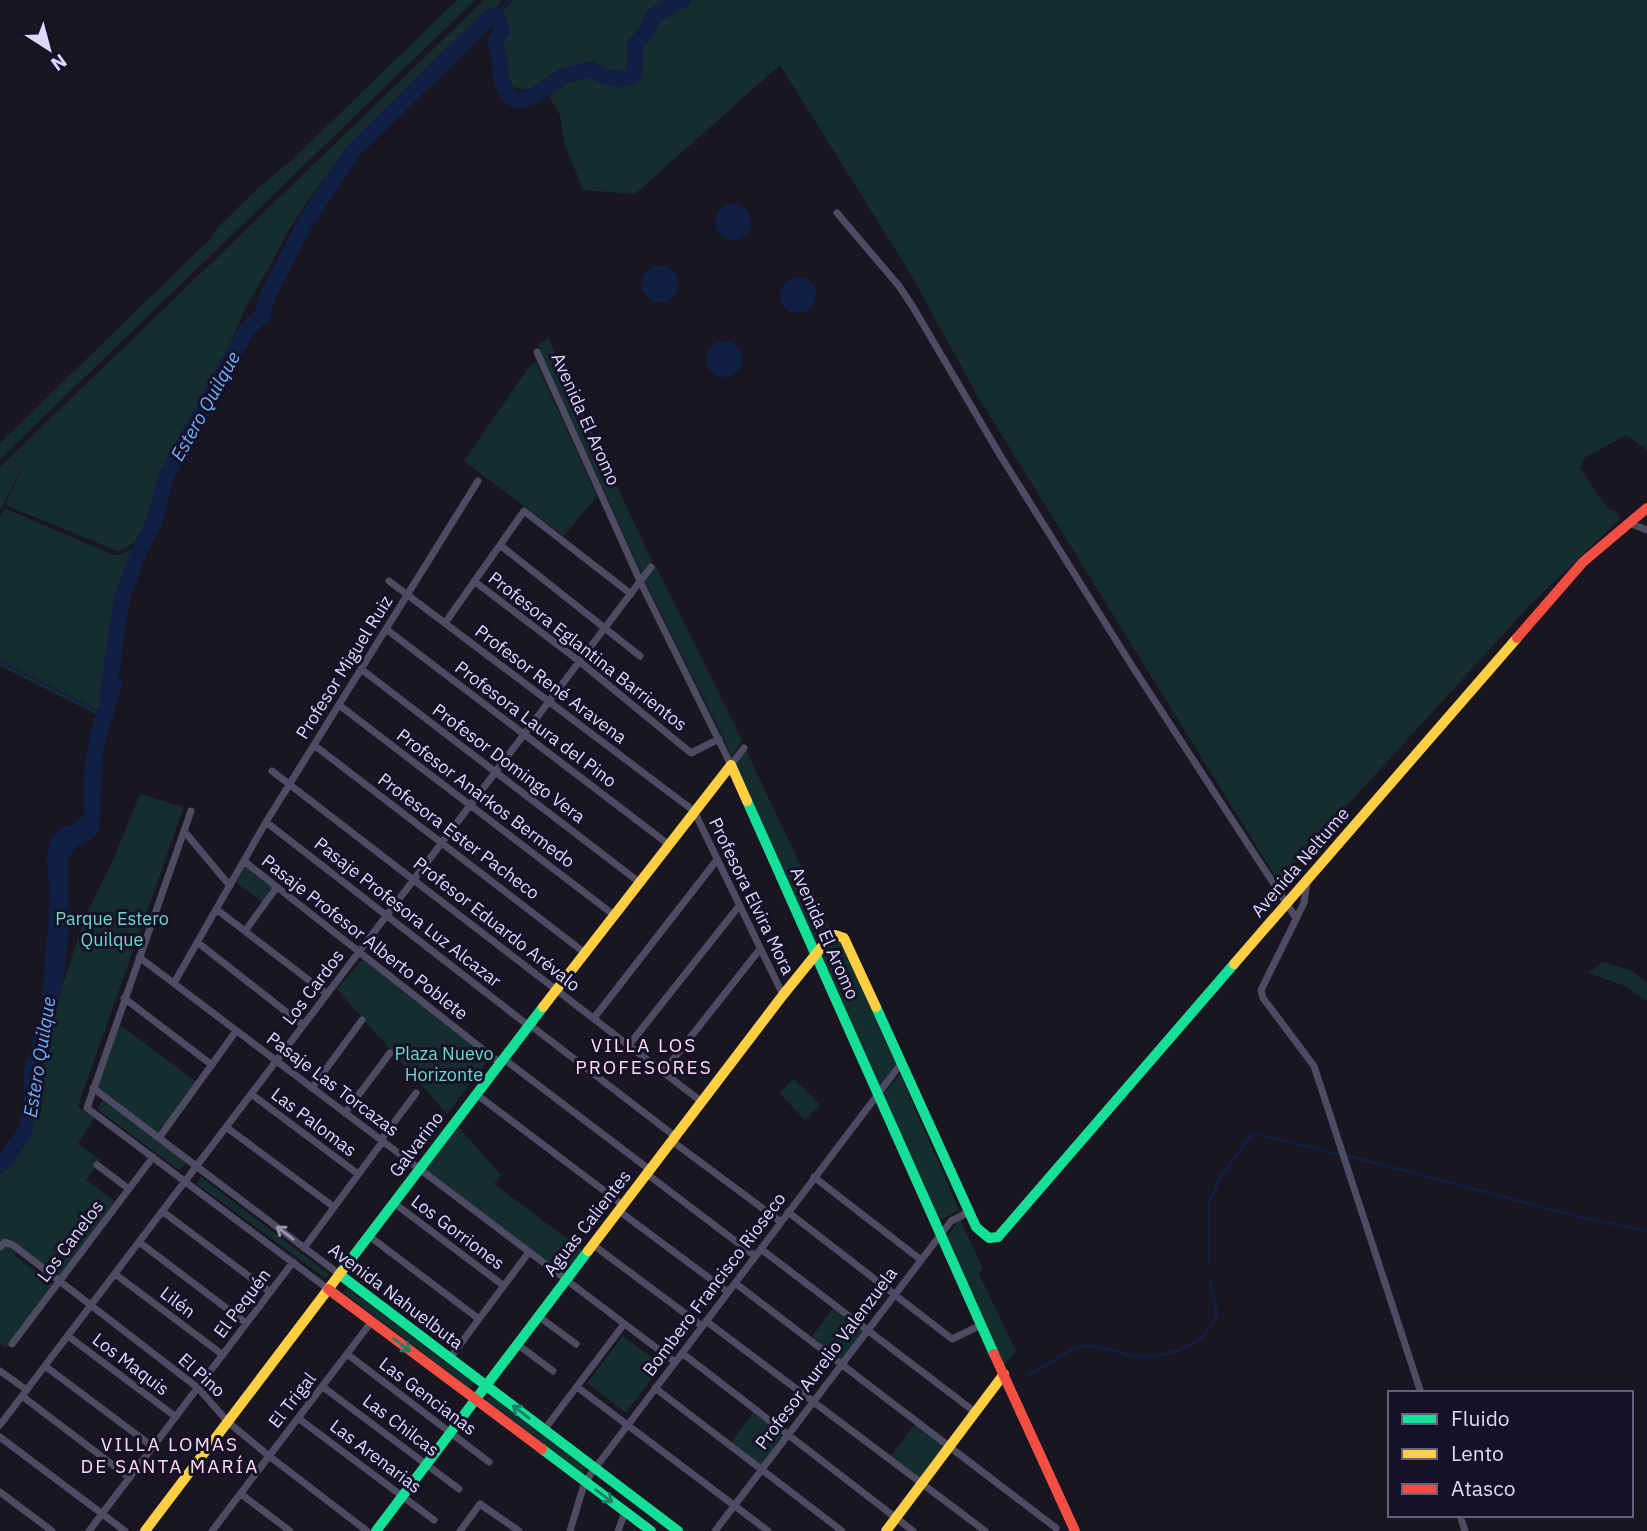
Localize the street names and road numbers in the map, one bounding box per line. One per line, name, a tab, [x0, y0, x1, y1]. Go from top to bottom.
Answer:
street label: Avenida El Aromo	[547, 349, 625, 489]
street label: Profesora Eglantina Barrientos	[484, 566, 692, 736]
street label: Profesor Miguel Ruiz	[291, 591, 397, 743]
street label: Profesor René Aravena	[471, 619, 632, 749]
street label: Profesora Laura del Pino	[451, 656, 621, 792]
street label: Profesor Domingo Vera	[428, 698, 590, 828]
street label: Profesor Anarkos Bermedo	[392, 723, 580, 873]
street label: Profesora Ester Pacheco	[374, 768, 544, 904]
street label: Avenida Neltume	[1246, 802, 1354, 922]
street label: Profesora Elvira Mora	[704, 814, 800, 979]
street label: Pasaje Profesora Luz Alcazar	[310, 832, 506, 992]
street label: Pasaje Profesor Alberto Poblete	[257, 849, 473, 1025]
street label: Profesor Eduardo Arévalo	[409, 852, 585, 996]
street label: Avenida El Aromo	[786, 863, 864, 1003]
street label: Los Cardos	[277, 945, 349, 1029]
street label: Pasaje Las Torcazas	[262, 1027, 404, 1141]
street label: Las Palomas	[267, 1082, 361, 1162]
street label: Galvarino	[384, 1107, 448, 1181]
street label: Aguas Calientes	[538, 1165, 636, 1281]
street label: Bombero Francisco Rioseco	[637, 1188, 791, 1380]
street label: Los Gorriones	[407, 1189, 509, 1275]
street label: Los Canelos	[32, 1196, 108, 1286]
street label: Avenida Nahuelbuta	[324, 1238, 468, 1354]
street label: Profesor Aurelio Valenzuela	[750, 1262, 902, 1454]
street label: El Pequén	[208, 1264, 276, 1342]
street label: Lilén	[156, 1281, 200, 1323]
street label: Los Maquis	[88, 1328, 174, 1400]
street label: El Pino	[174, 1348, 230, 1402]
street label: Las Gencianas	[375, 1352, 481, 1440]
street label: El Trigal	[263, 1368, 321, 1432]
street label: Las Chilcas	[358, 1389, 444, 1461]
street label: Las Arenarias	[326, 1414, 426, 1498]

